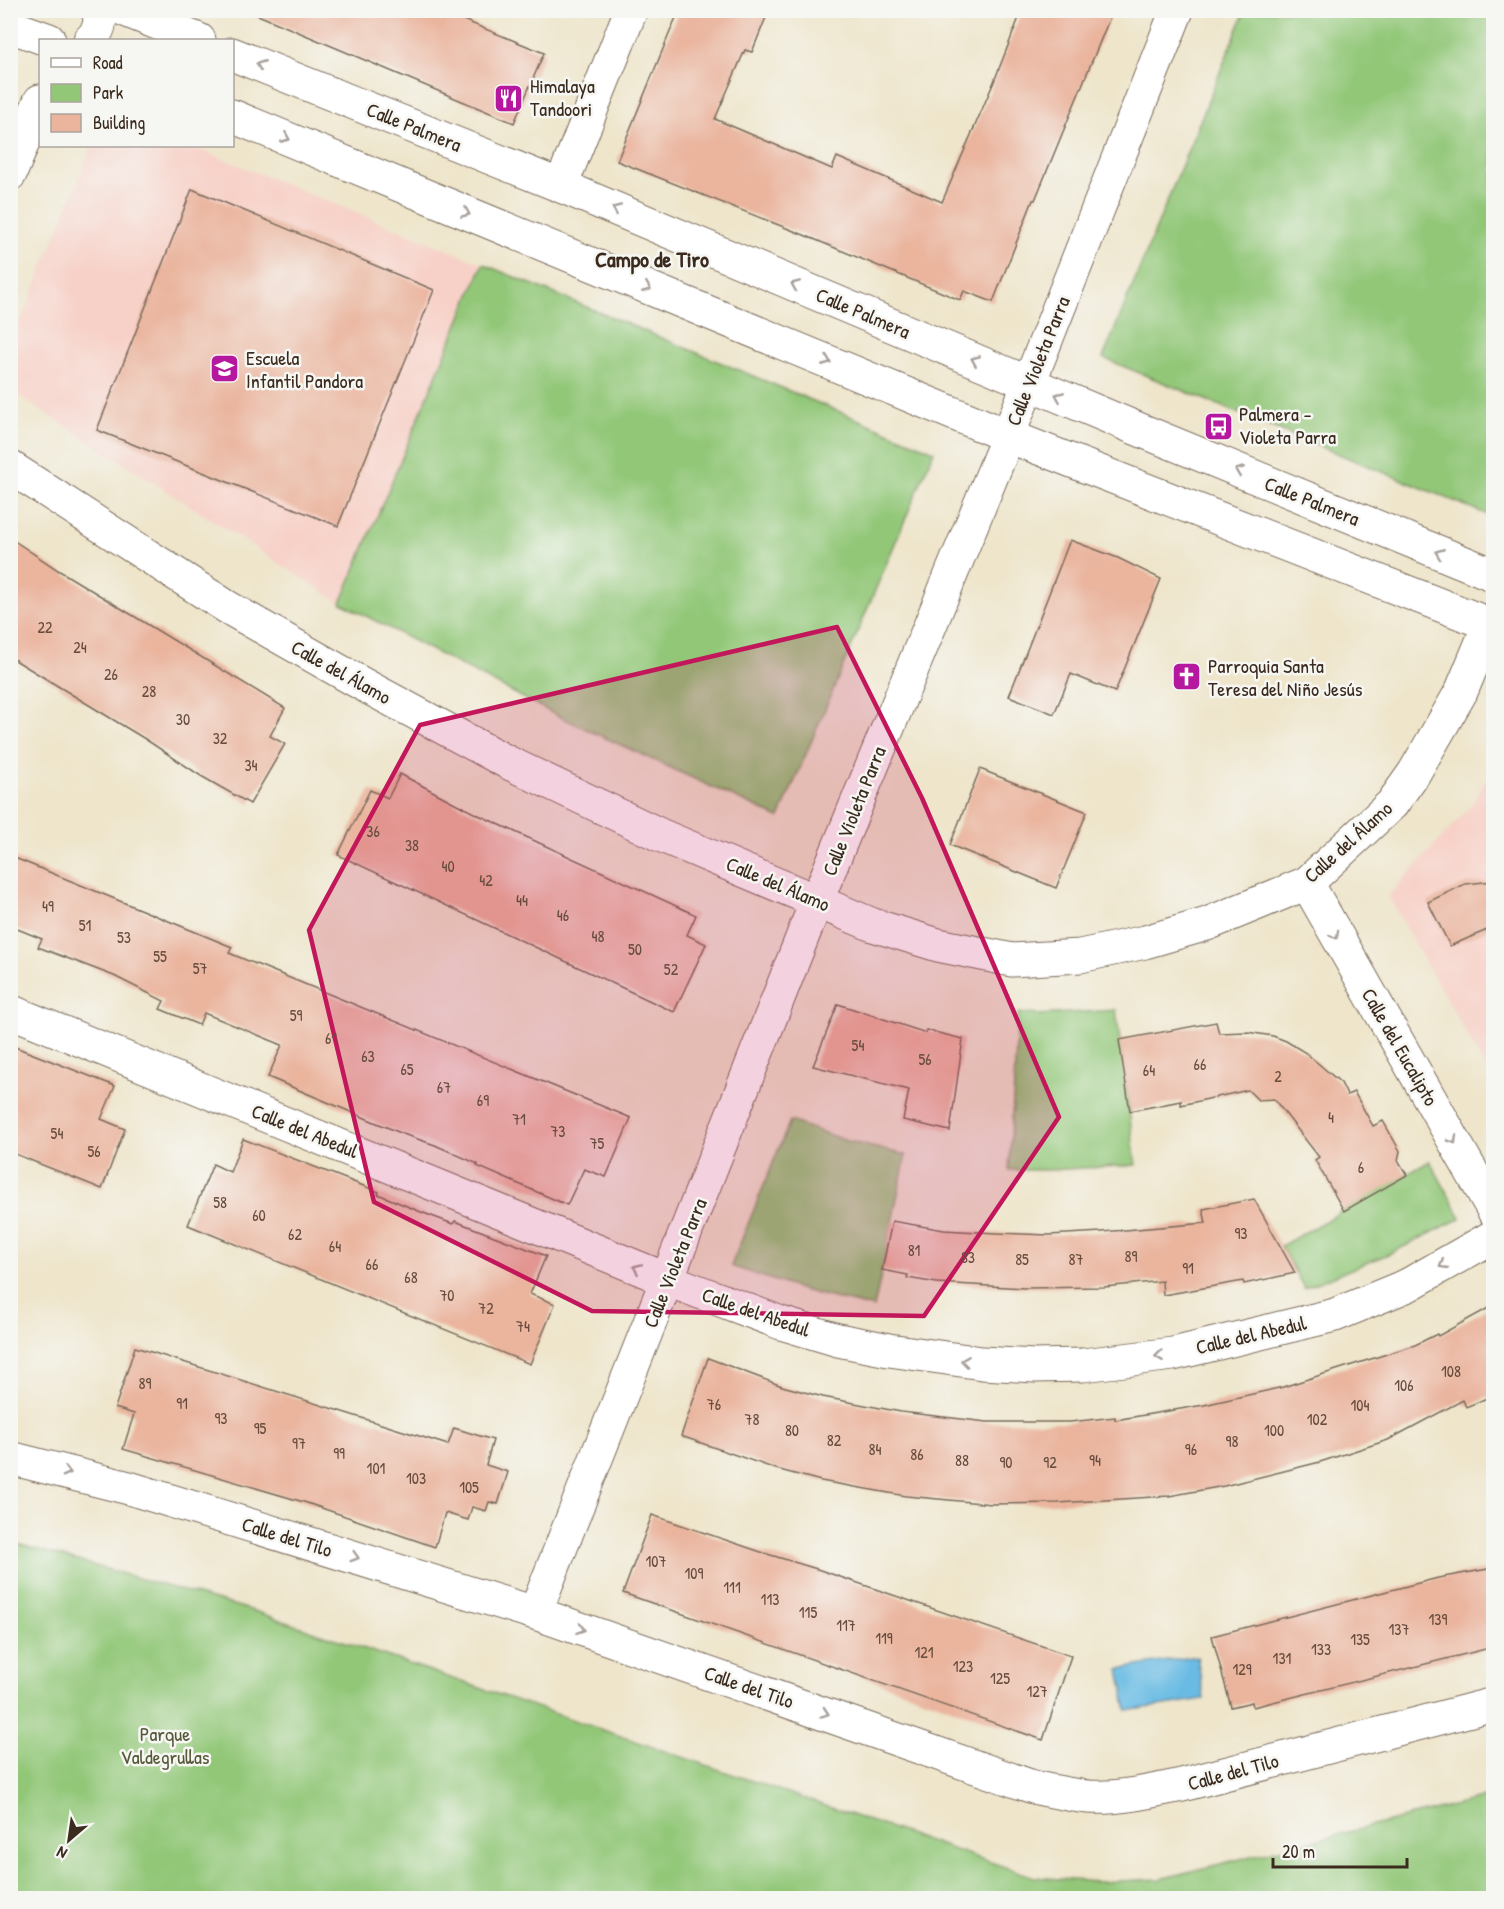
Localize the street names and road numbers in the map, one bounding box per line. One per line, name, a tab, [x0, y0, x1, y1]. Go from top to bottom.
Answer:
street label: Calle Palmera	[363, 95, 466, 158]
street label: Calle Palmera	[812, 281, 915, 345]
street label: Calle Violeta Parra	[999, 292, 1076, 429]
street label: Calle Palmera	[1261, 469, 1364, 532]
street label: Calle del Álamo	[286, 633, 396, 710]
street label: Calle Violeta Parra	[815, 742, 892, 879]
street label: Calle del Álamo	[1298, 795, 1398, 889]
street label: Calle del Álamo	[722, 850, 834, 918]
street label: Calle del Eucalipto	[1356, 983, 1445, 1110]
street label: Calle del Abedul	[248, 1097, 363, 1164]
street label: Calle Violeta Parra	[636, 1194, 713, 1331]
street label: Calle del Abedul	[698, 1280, 814, 1343]
street label: Calle del Abedul	[1193, 1309, 1310, 1360]
street label: Calle del Tilo	[239, 1510, 336, 1563]
street label: Calle del Tilo	[701, 1659, 797, 1714]
street label: Calle del Tilo	[1185, 1746, 1281, 1797]

